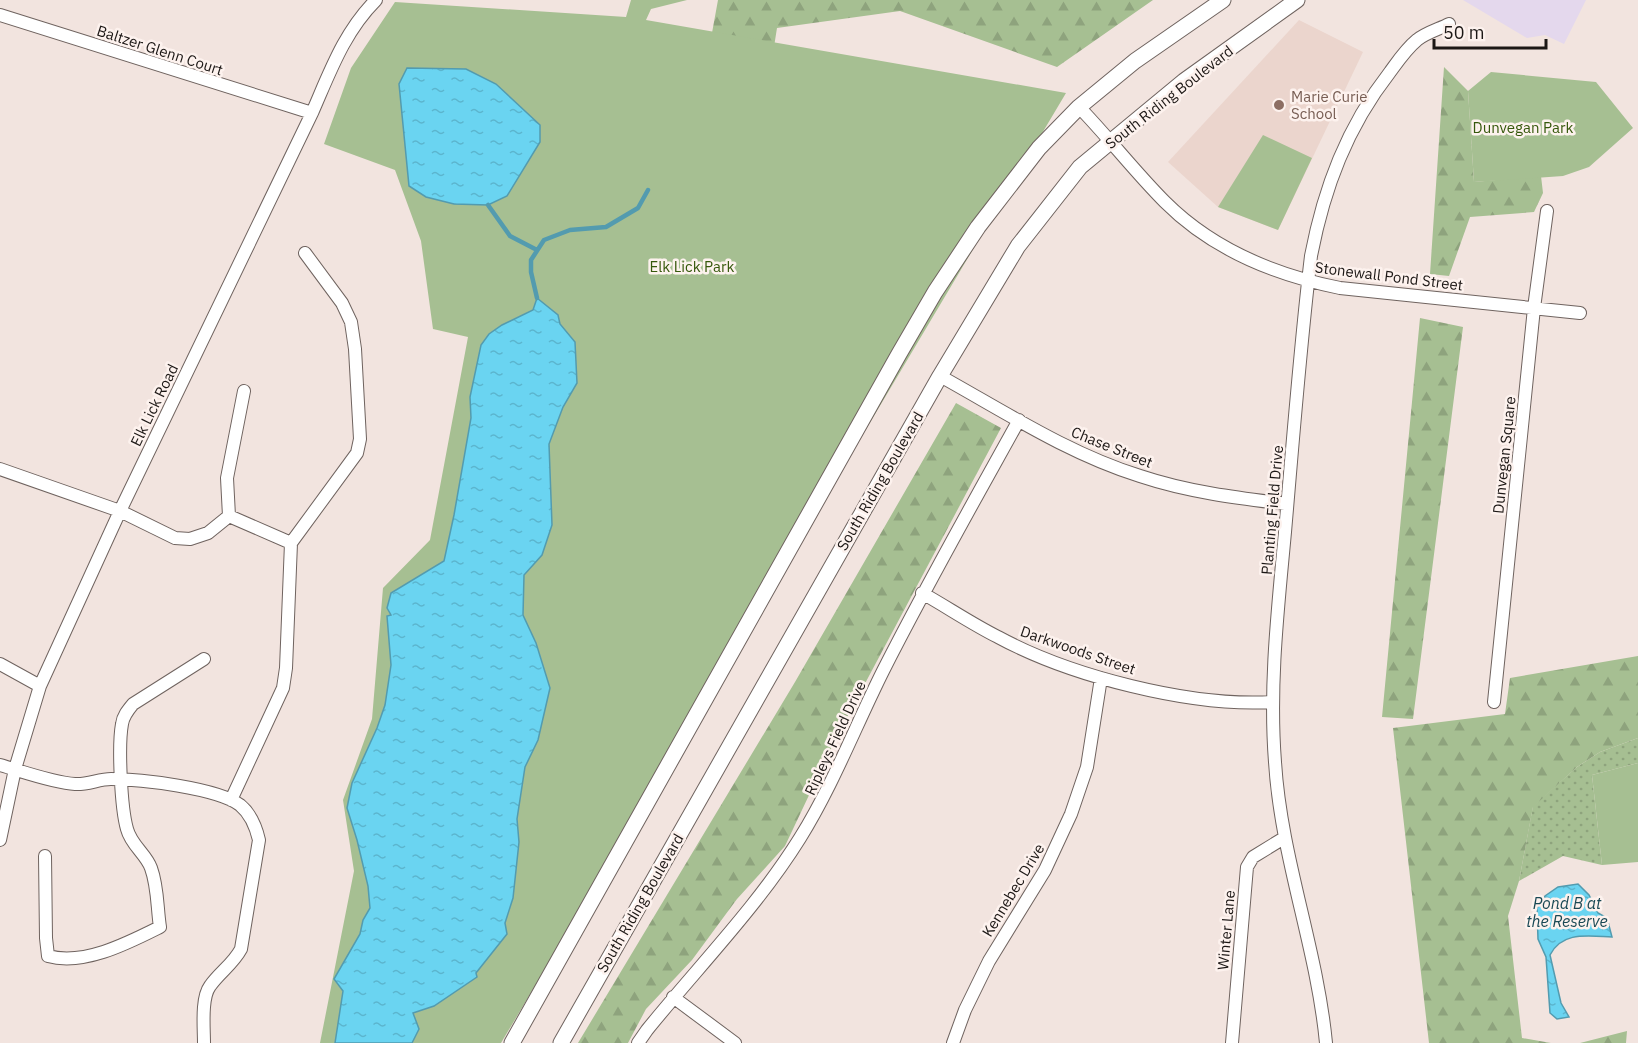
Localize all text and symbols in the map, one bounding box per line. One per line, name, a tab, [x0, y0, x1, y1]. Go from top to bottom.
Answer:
scale bar	[1434, 12, 1546, 50]
street label: Baltzer Glenn Court	[95, 21, 225, 79]
text: 50 m	[1443, 21, 1485, 44]
street label: South Riding Boulevard	[1101, 41, 1237, 153]
place label: Marie Curie School	[1291, 87, 1368, 123]
marker: Marie Curie School	[1272, 98, 1286, 112]
park label: Dunvegan Park	[1473, 118, 1573, 137]
park label: Elk Lick Park	[650, 257, 735, 276]
street label: Stonewall Pond Street	[1314, 257, 1464, 295]
street label: Elk Lick Road	[126, 361, 182, 449]
street label: Dunvegan Square	[1488, 395, 1520, 515]
street label: South Riding Boulevard	[833, 408, 927, 554]
street label: Chase Street	[1069, 422, 1155, 472]
street label: Planting Field Drive	[1257, 444, 1287, 576]
street label: Darkwoods Street	[1018, 621, 1138, 679]
street label: Ripleys Field Drive	[800, 678, 870, 798]
street label: South Riding Boulevard	[593, 830, 687, 976]
street label: Kennebec Drive	[978, 840, 1048, 940]
street label: Winter Lane	[1213, 889, 1239, 971]
water label: Pond B at the Reserve	[1526, 893, 1608, 931]

